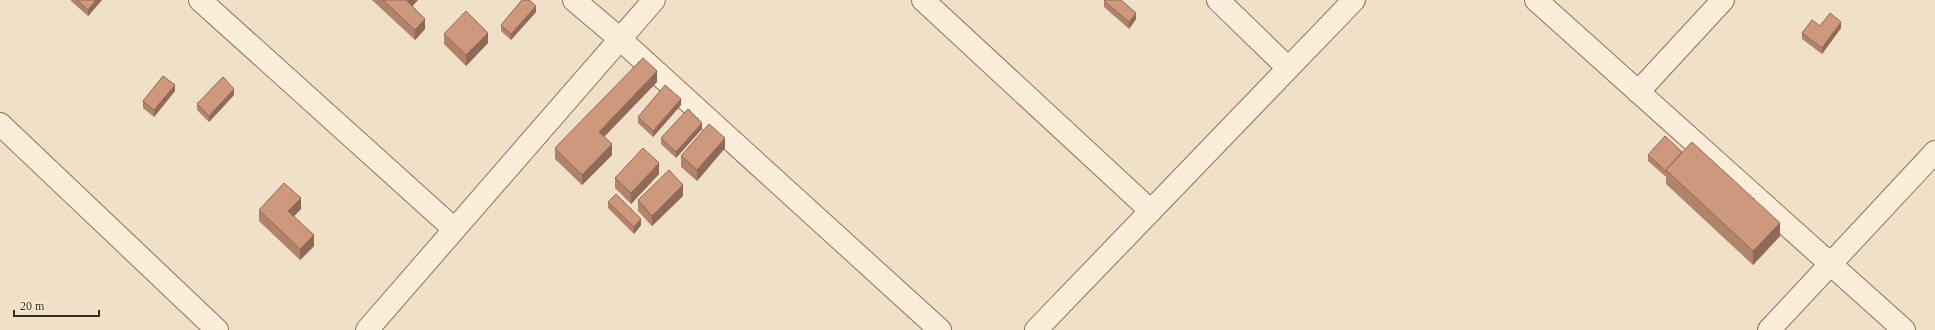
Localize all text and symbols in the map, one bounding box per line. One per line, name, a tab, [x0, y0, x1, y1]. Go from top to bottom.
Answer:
scale bar	[14, 292, 99, 318]
text: 20 m	[20, 299, 45, 313]

